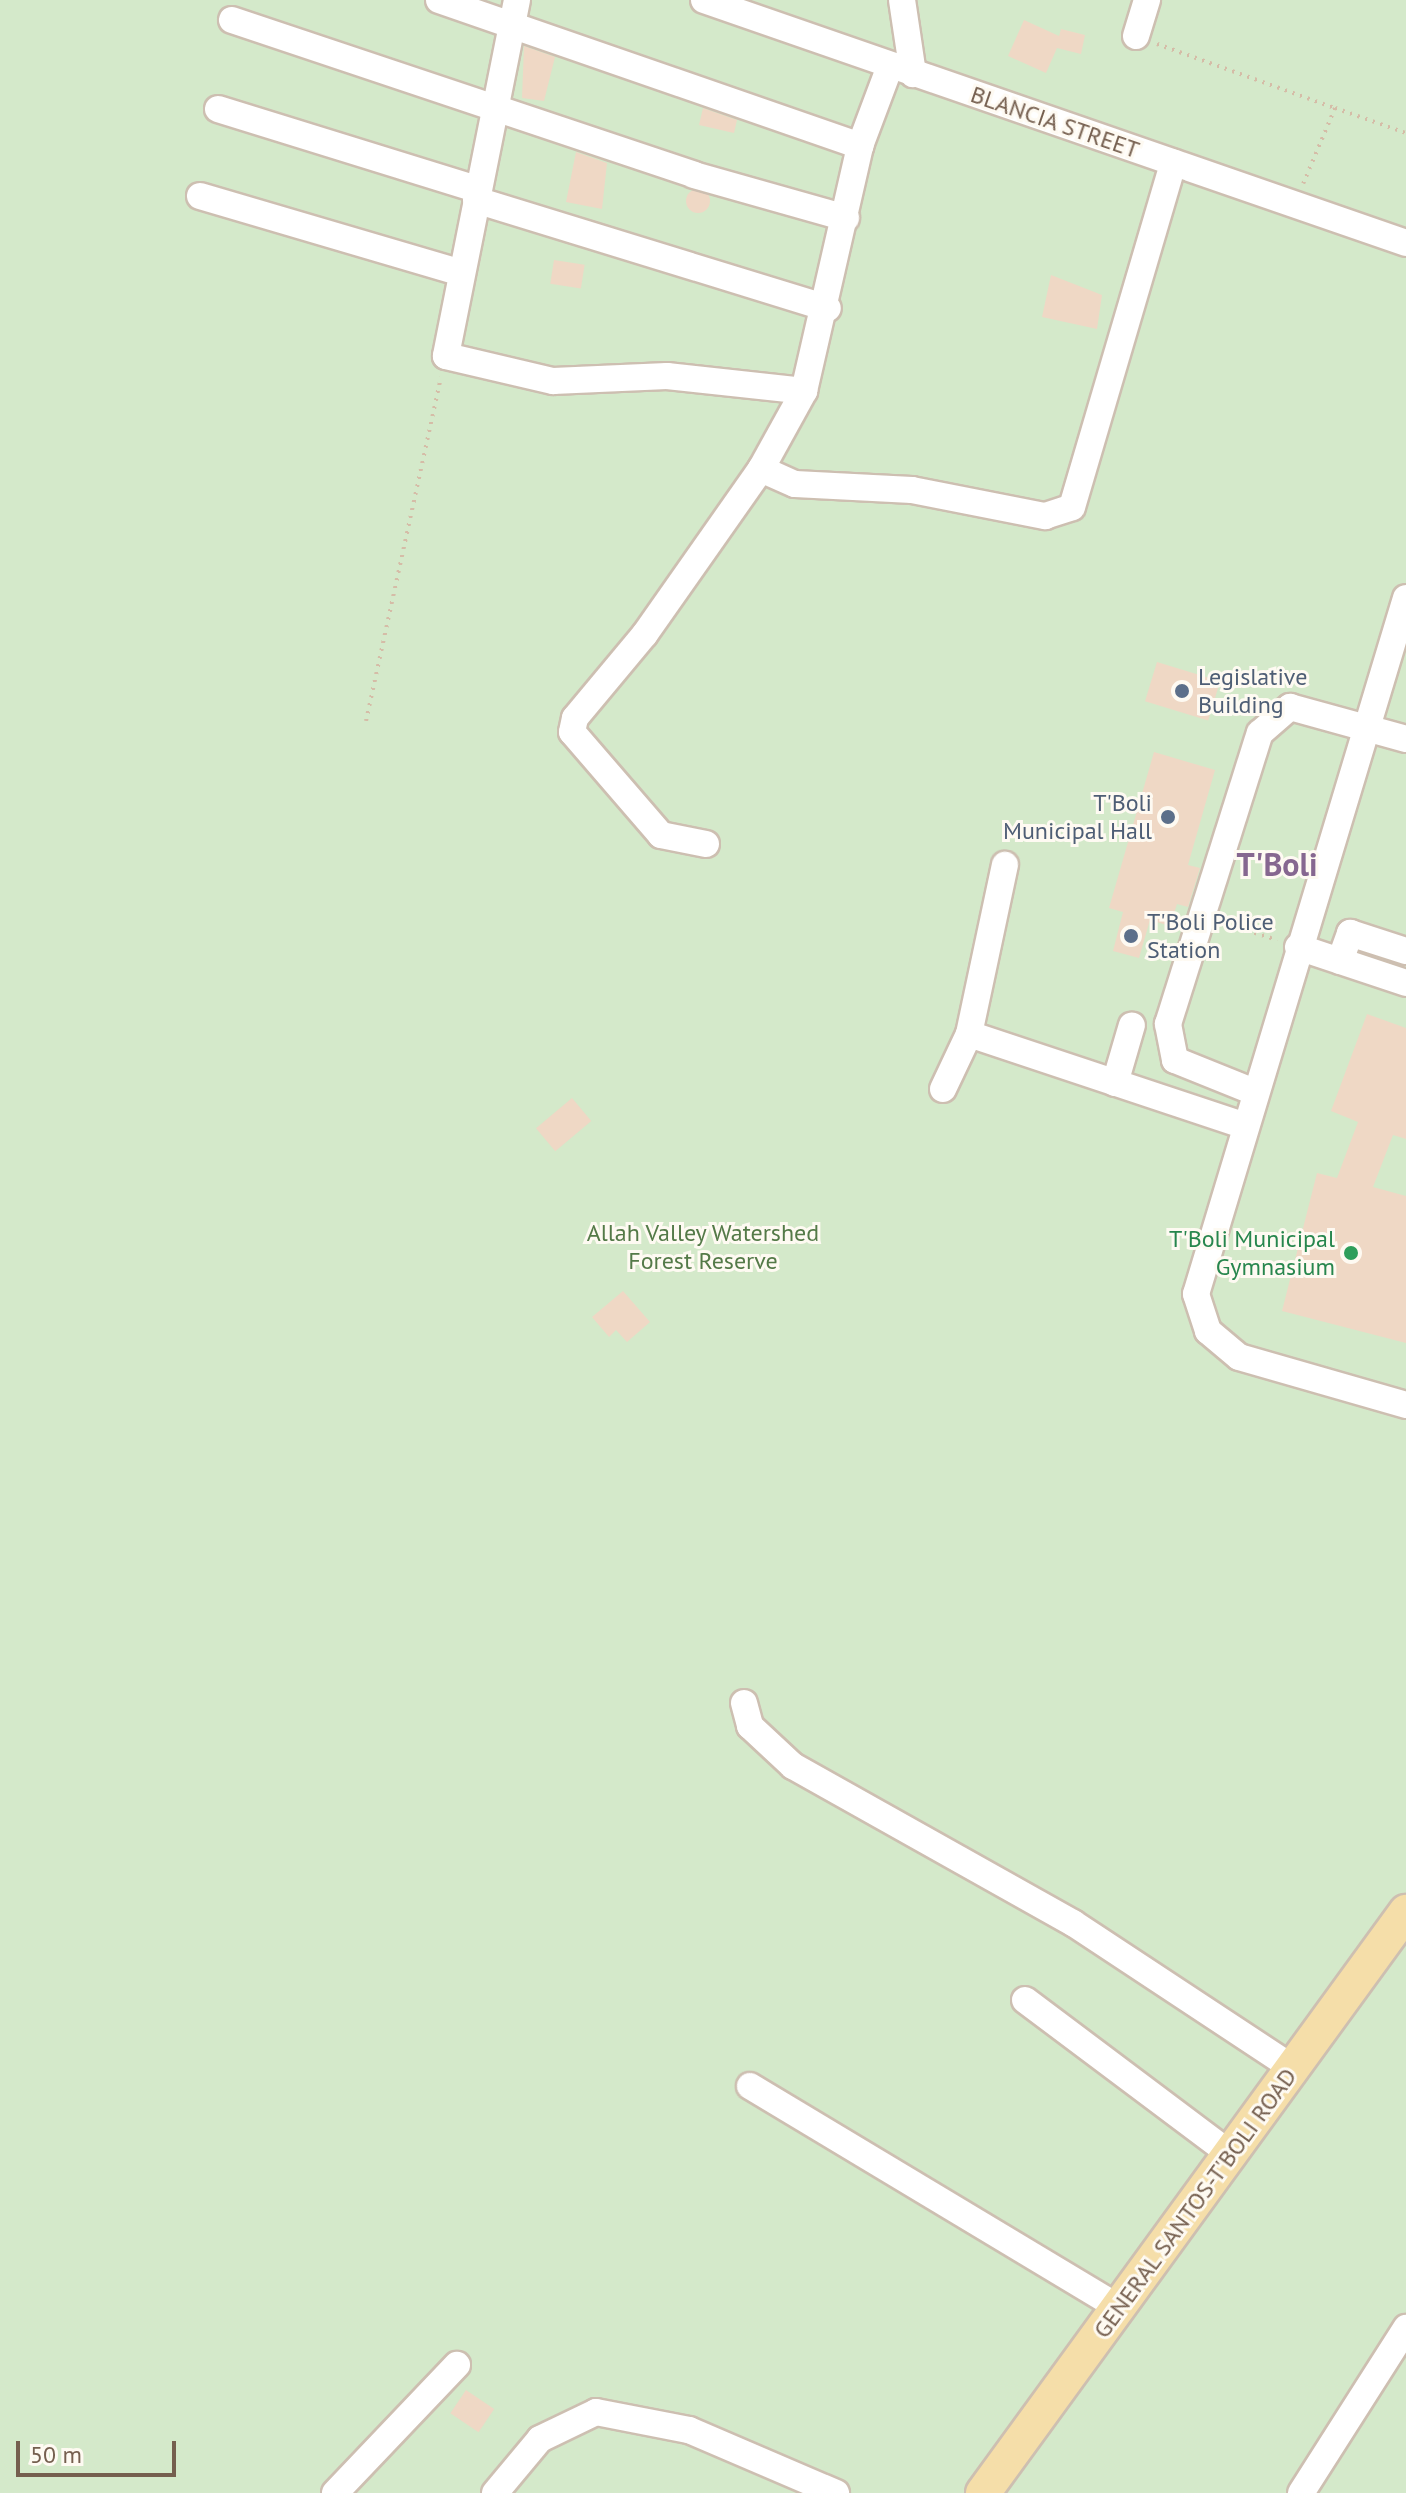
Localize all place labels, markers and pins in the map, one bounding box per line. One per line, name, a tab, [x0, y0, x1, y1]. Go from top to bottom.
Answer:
place label: Legislative Building	[1198, 663, 1307, 719]
marker: Legislative Building	[1173, 682, 1191, 700]
place label: T'Boli Municipal Hall	[1003, 789, 1152, 845]
marker: T'Boli Municipal Hall	[1159, 808, 1177, 826]
place label: T'Boli Police Station	[1147, 908, 1274, 964]
marker: T'Boli Police Station	[1122, 927, 1140, 945]
place label: T'Boli Municipal Gymnasium	[1169, 1225, 1335, 1281]
marker: T'Boli Municipal Gymnasium	[1342, 1244, 1360, 1262]

